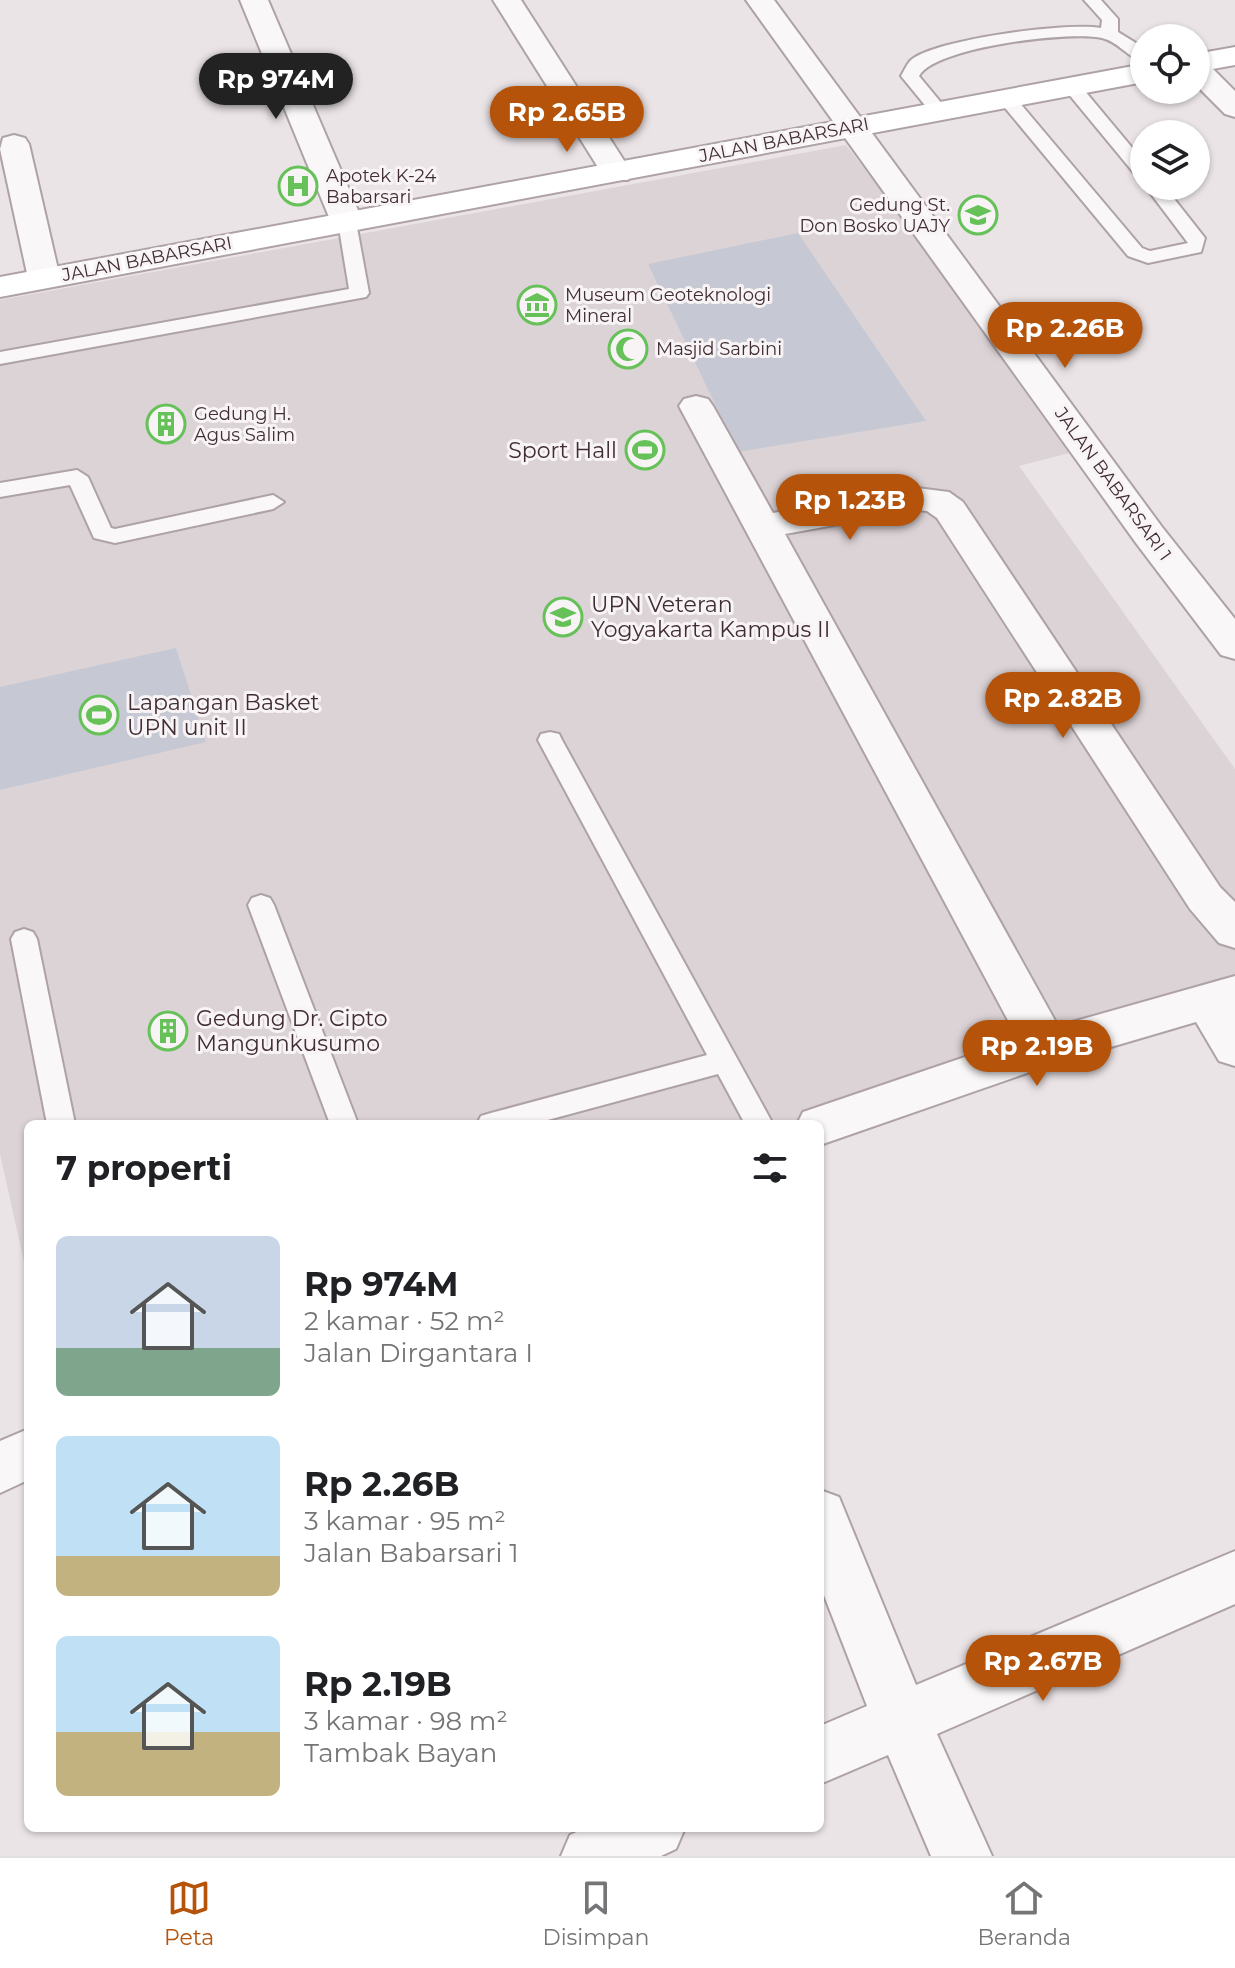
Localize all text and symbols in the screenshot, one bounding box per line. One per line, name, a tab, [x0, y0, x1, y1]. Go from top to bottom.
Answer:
map controls	[1130, 24, 1210, 200]
button: locate	[1130, 24, 1210, 104]
pin: Rp 974M	[202, 53, 350, 121]
text: Rp 974M	[217, 63, 335, 95]
pin: Rp 2.65B	[484, 86, 650, 154]
text: Rp 2.65B	[508, 96, 626, 128]
street label: JALAN BABARSARI	[696, 113, 871, 167]
button: layers	[1130, 120, 1210, 200]
hospital icon: Apotek K-24 Babarsari	[277, 165, 319, 207]
place label: Apotek K-24 Babarsari	[326, 165, 436, 208]
place label: Gedung St. Don Bosko UAJY	[800, 194, 951, 237]
school or university icon: Gedung St. Don Bosko UAJY	[957, 194, 999, 236]
street label: JALAN BABARSARI	[59, 232, 234, 286]
museum icon: Museum Geoteknologi Mineral	[516, 284, 558, 326]
place label: Museum Geoteknologi Mineral	[565, 284, 771, 327]
pin: Rp 2.26B	[982, 302, 1148, 370]
text: Rp 2.26B	[1006, 312, 1124, 344]
mosque icon: Masjid Sarbini	[607, 328, 649, 370]
place label: Masjid Sarbini	[656, 338, 782, 360]
street label: JALAN BABARSARI 1	[1049, 402, 1176, 565]
building icon: Gedung H. Agus Salim	[145, 403, 187, 445]
place label: Gedung H. Agus Salim	[194, 403, 295, 446]
sports icon: Sport Hall	[624, 429, 666, 471]
place label: Sport Hall	[508, 437, 617, 464]
pin: Rp 1.23B	[767, 474, 933, 542]
text: Rp 1.23B	[794, 484, 906, 516]
place label: UPN Veteran Yogyakarta Kampus II	[591, 591, 830, 643]
school or university icon: UPN Veteran Yogyakarta Kampus II	[542, 596, 584, 638]
pin: Rp 2.82B	[980, 672, 1146, 740]
text: Rp 2.82B	[1003, 682, 1123, 714]
place label: Lapangan Basket UPN unit II	[127, 689, 320, 741]
sports icon: Lapangan Basket UPN unit II	[78, 694, 120, 736]
place label: Gedung Dr. Cipto Mangunkusumo	[196, 1005, 388, 1057]
building icon: Gedung Dr. Cipto Mangunkusumo	[147, 1010, 189, 1052]
pin: Rp 2.19B	[954, 1020, 1120, 1088]
text: Rp 2.19B	[980, 1030, 1094, 1062]
icon: filters	[748, 1146, 792, 1190]
text: 7 properti	[56, 1147, 232, 1189]
text: Rp 974M	[304, 1263, 458, 1305]
icon: home	[120, 1268, 216, 1364]
text: 2 kamar · 52 m²	[304, 1305, 505, 1337]
text: Jalan Dirgantara I	[304, 1337, 533, 1369]
text: Rp 2.26B	[304, 1463, 459, 1505]
icon: home	[120, 1468, 216, 1564]
text: 3 kamar · 95 m²	[304, 1505, 506, 1537]
text: Jalan Babarsari 1	[304, 1537, 519, 1569]
pin: Rp 2.67B	[960, 1635, 1126, 1703]
text: Rp 2.67B	[984, 1645, 1102, 1677]
text: Rp 2.19B	[304, 1663, 452, 1705]
icon: home	[120, 1668, 216, 1764]
text: 3 kamar · 98 m²	[304, 1705, 508, 1737]
text: Tambak Bayan	[304, 1737, 497, 1769]
tab: Peta	[164, 1876, 214, 1951]
tab: Disimpan	[542, 1876, 649, 1951]
tab: Beranda	[977, 1876, 1071, 1951]

